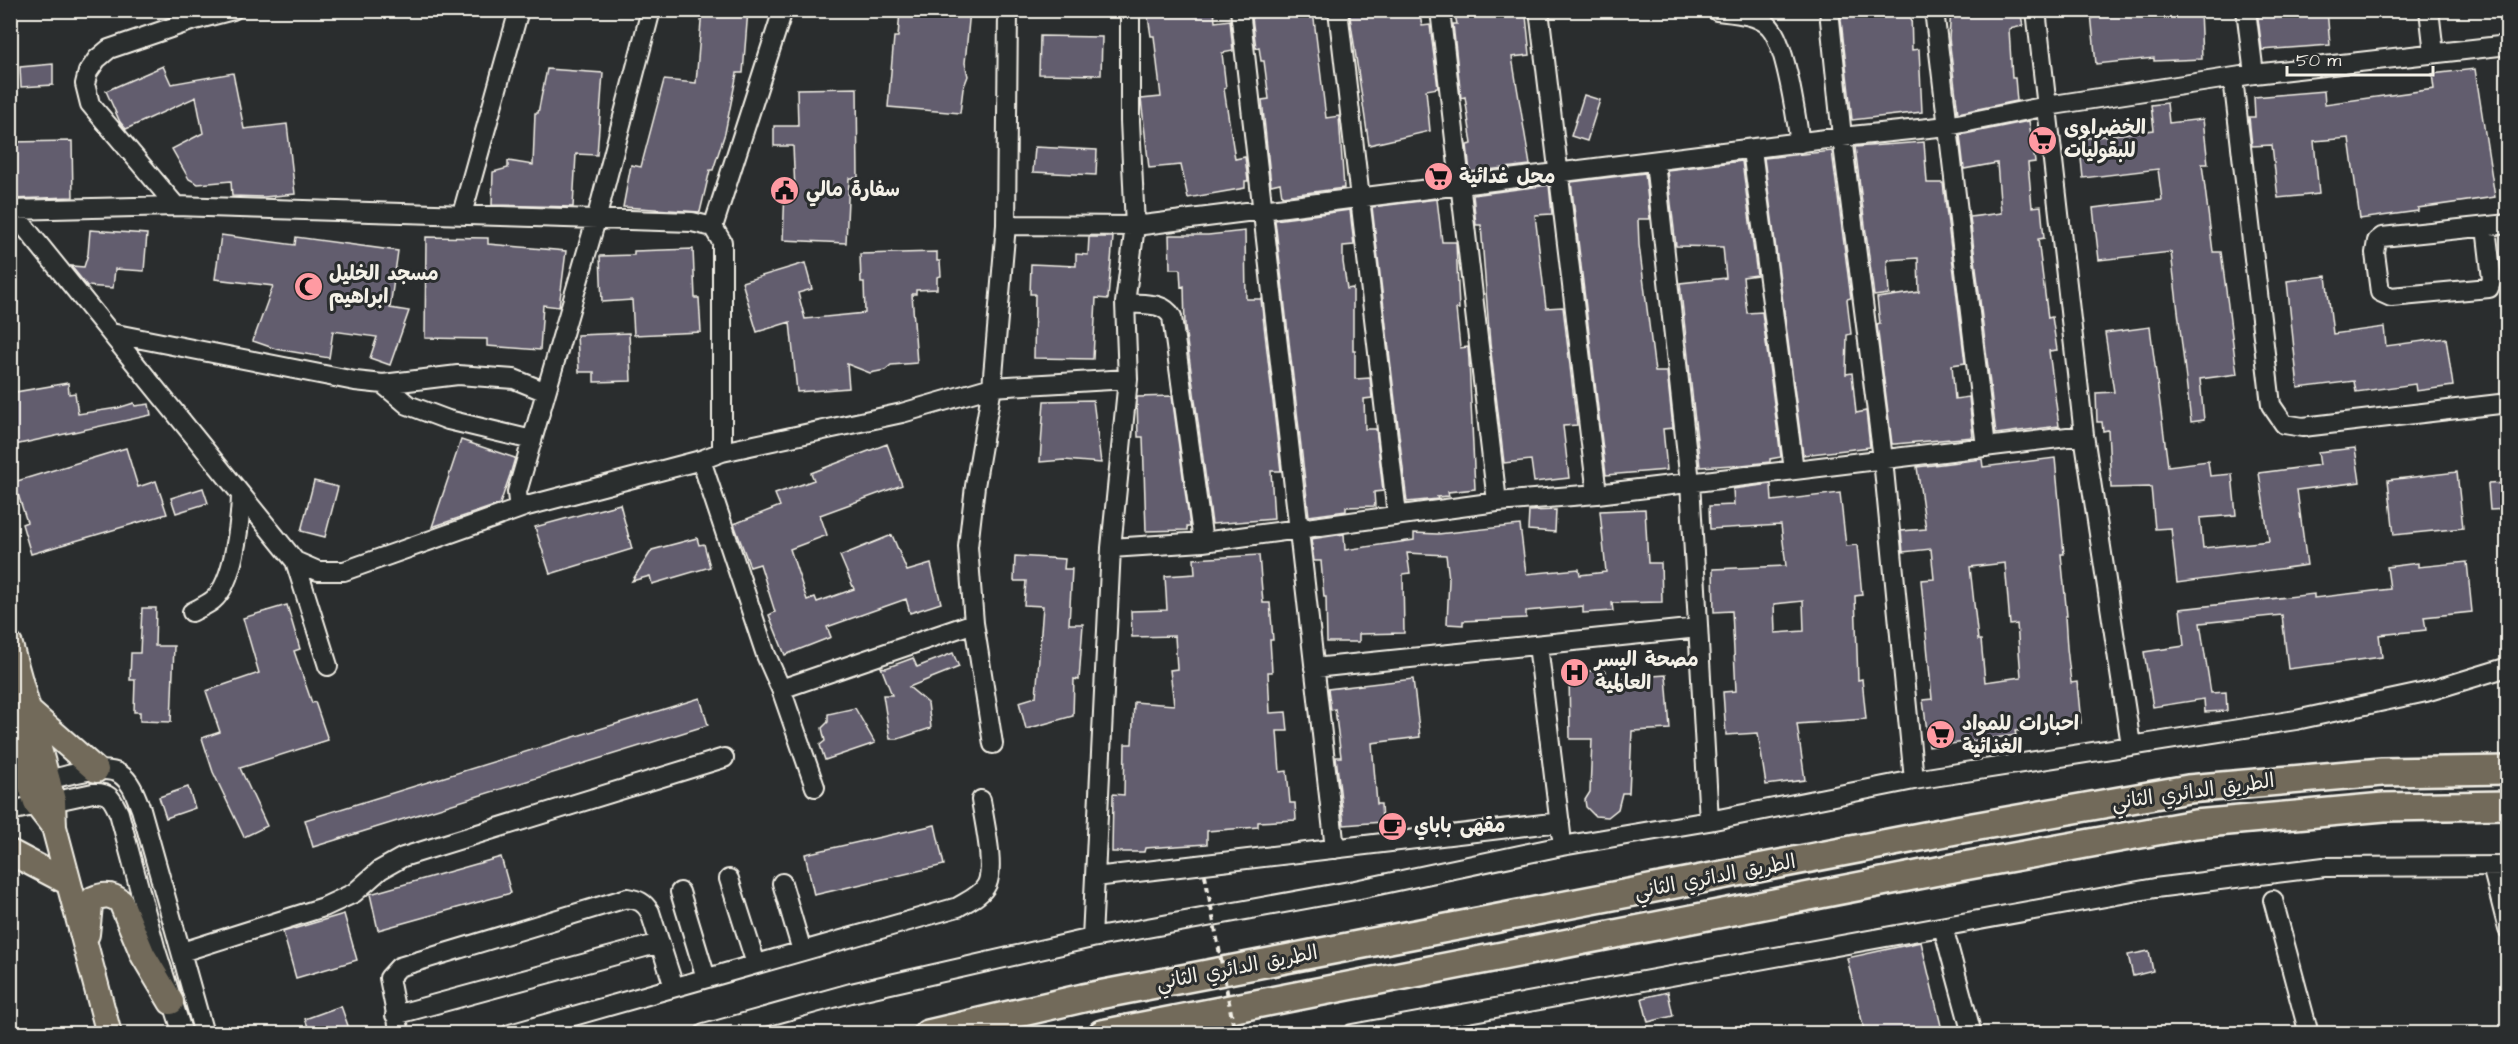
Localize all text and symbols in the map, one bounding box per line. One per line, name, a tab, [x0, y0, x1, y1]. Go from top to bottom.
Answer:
scale bar	[2287, 39, 2432, 77]
text: 50 m	[2296, 48, 2341, 73]
place label: الخضراوى للبقوليات	[2064, 114, 2146, 165]
supermarket icon: الخضراوى للبقوليات	[2027, 124, 2059, 156]
supermarket icon: محل غدائية	[1422, 161, 1454, 193]
place label: محل غدائية	[1459, 163, 1555, 191]
public building icon: سفارة مالي	[769, 174, 801, 206]
place label: سفارة مالي	[806, 176, 900, 207]
place label: مسجد الخليل ابراهيم	[329, 260, 439, 311]
mosque icon: مسجد الخليل ابراهيم	[292, 270, 324, 302]
place label: مصحة اليسر العالمية	[1593, 646, 1699, 697]
hospital icon: مصحة اليسر العالمية	[1558, 656, 1590, 688]
place label: احبارات للمواد الغذائية	[1962, 710, 2079, 761]
supermarket icon: احبارات للمواد الغذائية	[1925, 719, 1957, 751]
street label: الطريق الدائري الثاني	[2110, 767, 2277, 820]
cafe icon: مقهى باباي	[1377, 810, 1409, 842]
place label: مقهى باباي	[1414, 812, 1505, 841]
street label: الطريق الدائري الثاني	[1632, 848, 1799, 909]
street label: الطريق الدائري الثاني	[1154, 939, 1321, 1000]

